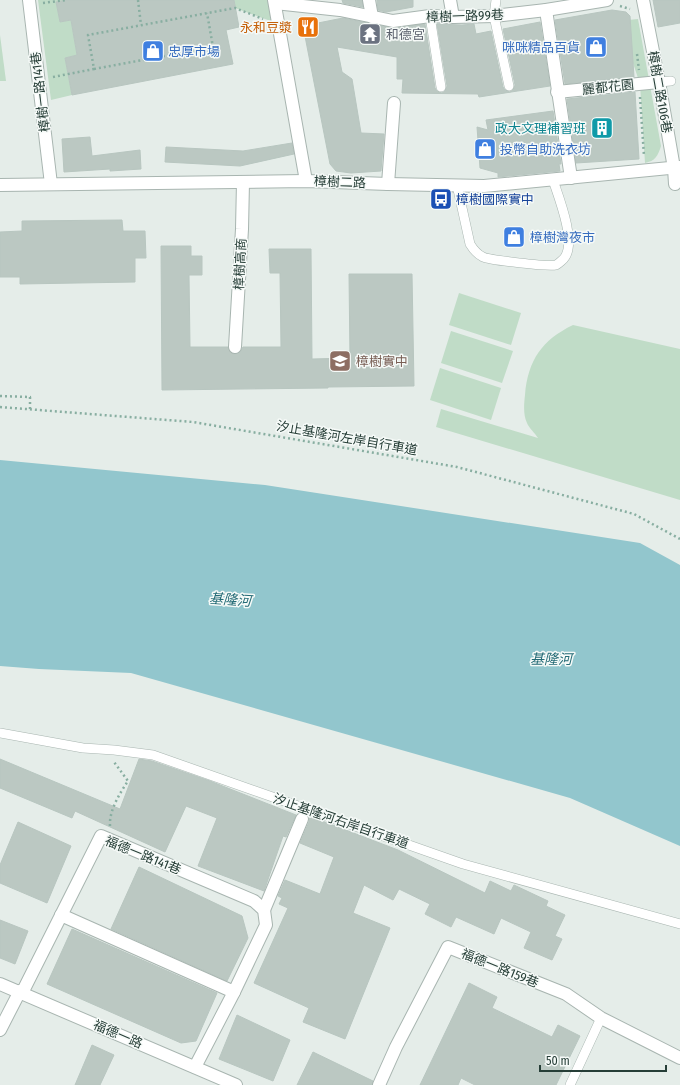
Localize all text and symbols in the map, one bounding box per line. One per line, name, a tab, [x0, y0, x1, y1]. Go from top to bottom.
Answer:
street label: 樟樹一路99巷	[426, 7, 504, 25]
restaurant icon: 永和豆漿	[295, 14, 321, 40]
place label: 永和豆漿	[240, 20, 292, 35]
temple icon: 和德宮	[357, 21, 383, 47]
place label: 和德宮	[386, 27, 425, 42]
shop icon: 咪咪精品百貨	[583, 34, 609, 60]
shop icon: 忠厚市場	[140, 38, 166, 64]
place label: 咪咪精品百貨	[502, 40, 580, 55]
place label: 忠厚市場	[168, 44, 220, 59]
street label: 樟樹二路106巷	[645, 50, 675, 134]
street label: 樟樹一路141巷	[28, 51, 52, 133]
street label: 麗都花園	[581, 77, 635, 97]
building icon: 政大文理補習班	[589, 115, 615, 141]
place label: 政大文理補習班	[495, 121, 586, 136]
shop icon: 投幣自助洗衣坊	[472, 136, 498, 162]
place label: 投幣自助洗衣坊	[500, 142, 591, 157]
street label: 樟樹二路	[314, 174, 366, 190]
bus stop icon: 樟樹國際實中	[428, 186, 454, 212]
place label: 樟樹國際實中	[456, 192, 534, 207]
shop icon: 樟樹灣夜市	[501, 224, 527, 250]
place label: 樟樹灣夜市	[530, 230, 595, 245]
street label: 樟樹高商	[231, 238, 249, 290]
school or university icon: 樟樹實中	[327, 348, 353, 374]
place label: 樟樹實中	[356, 354, 408, 369]
street label: 汐止基隆河左岸自行車道	[275, 418, 419, 458]
water label: 基隆河	[208, 590, 255, 610]
water label: 基隆河	[530, 651, 575, 668]
street label: 汐止基隆河右岸自行車道	[271, 791, 411, 851]
street label: 福德一路141巷	[103, 833, 183, 877]
street label: 福德一路159巷	[459, 946, 541, 990]
street label: 福德一路	[91, 1017, 145, 1051]
scale bar	[540, 1047, 666, 1073]
text: 50 m	[546, 1054, 570, 1068]

